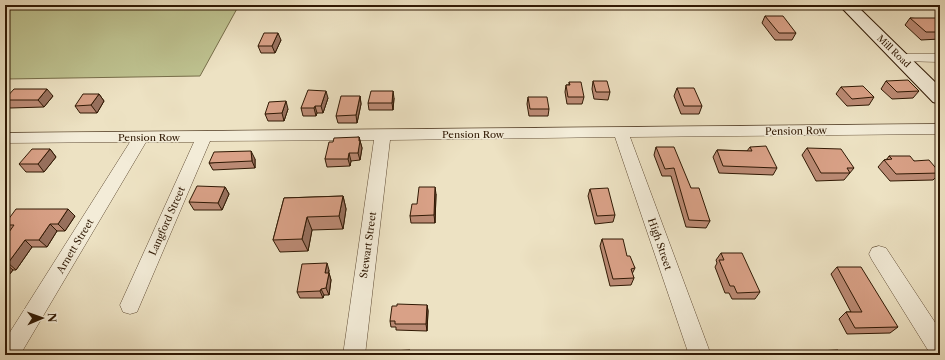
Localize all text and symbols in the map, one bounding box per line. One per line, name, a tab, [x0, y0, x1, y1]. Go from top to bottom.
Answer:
street label: Mill Road	[875, 33, 913, 70]
street label: Pension Row	[765, 124, 828, 138]
street label: Pension Row	[442, 128, 505, 141]
street label: Pension Row	[118, 131, 181, 144]
street label: Langford Street	[146, 184, 188, 258]
street label: Stewart Street	[357, 210, 379, 279]
street label: Arnett Street	[53, 216, 97, 277]
street label: High Street	[645, 216, 675, 272]
north arrow	[22, 298, 62, 338]
text: N	[45, 313, 59, 323]

